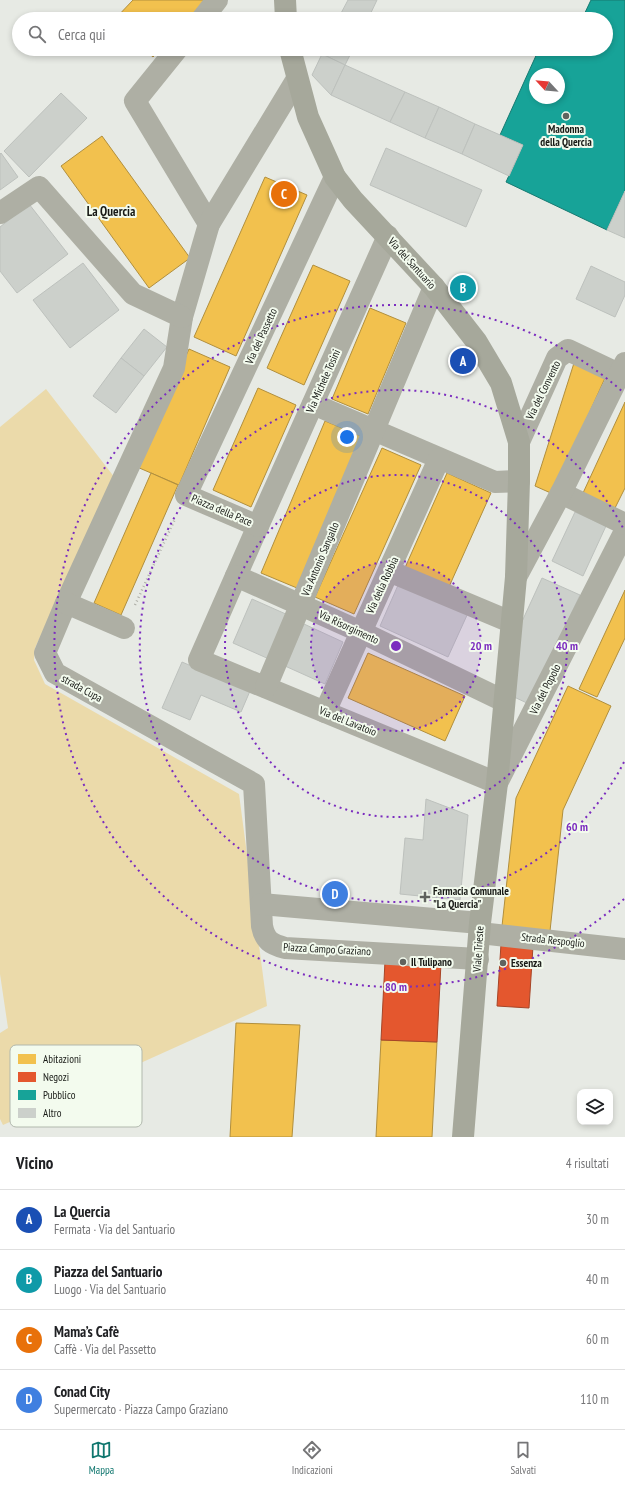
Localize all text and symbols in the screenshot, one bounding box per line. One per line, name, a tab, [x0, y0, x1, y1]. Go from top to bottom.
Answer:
search box	[12, 12, 613, 56]
icon: search	[26, 23, 48, 45]
text: Cerca qui	[58, 25, 106, 44]
north arrow	[529, 68, 565, 104]
marker: Madonna della Quercia	[561, 111, 571, 121]
place label: Madonna della Quercia	[540, 122, 592, 149]
pin: C	[271, 179, 297, 209]
district label: La Quercia	[87, 203, 135, 220]
street label: Via del Santuario	[384, 234, 439, 292]
pin: B	[450, 273, 476, 303]
street label: Via del Passetto	[242, 306, 280, 367]
pin: A	[450, 346, 476, 376]
street label: Via Michele Tosini	[302, 347, 343, 416]
street label: Via del Convento	[522, 358, 563, 423]
your location	[337, 427, 357, 447]
street label: Piazza della Pace	[189, 491, 255, 529]
street label: Via Antonio Sangallo	[298, 520, 342, 599]
street label: Via della Robbia	[362, 554, 401, 617]
street label: Via Risorgimento	[316, 607, 382, 647]
text: 20 m	[470, 638, 492, 653]
text: 40 m	[556, 638, 578, 653]
centre of rings	[389, 639, 403, 653]
street label: Via del Popolo	[526, 661, 564, 717]
street label: strada Cupa	[59, 671, 105, 705]
street label: Via del Lavatoio	[316, 703, 379, 739]
text: 60 m	[566, 819, 588, 834]
pin: D	[322, 879, 348, 909]
place label: Farmacia Comunale "La Quercia"	[433, 884, 509, 911]
marker: Farmacia Comunale "La Quercia"	[420, 892, 430, 902]
street label: Viale Trieste	[469, 925, 487, 974]
street label: Strada Respoglio	[521, 930, 586, 950]
street label: Piazza Campo Graziano	[283, 940, 371, 958]
place label: Il Tulipano	[411, 955, 452, 969]
place label: Essenza	[511, 956, 542, 970]
marker: Il Tulipano	[398, 957, 408, 967]
marker: Essenza	[498, 958, 508, 968]
text: 80 m	[385, 979, 407, 994]
legend	[10, 1045, 142, 1127]
text: Abitazioni	[43, 1052, 81, 1066]
text: Negozi	[43, 1070, 69, 1084]
text: Pubblico	[43, 1088, 76, 1102]
map controls	[577, 1089, 613, 1125]
button: layers	[577, 1089, 613, 1125]
text: Altro	[43, 1106, 62, 1120]
text: Vicino	[16, 1152, 53, 1174]
text: 4 risultati	[566, 1155, 609, 1172]
text: La Quercia	[54, 1202, 110, 1221]
text: A	[26, 1211, 32, 1228]
text: 30 m	[586, 1211, 609, 1228]
text: Fermata · Via del Santuario	[54, 1221, 175, 1238]
text: Piazza del Santuario	[54, 1262, 162, 1281]
text: B	[26, 1271, 32, 1288]
text: 40 m	[586, 1271, 609, 1288]
text: Luogo · Via del Santuario	[54, 1281, 166, 1298]
text: Mama’s Cafè	[54, 1322, 119, 1341]
text: C	[26, 1331, 32, 1348]
text: 60 m	[586, 1331, 609, 1348]
text: Caffè · Via del Passetto	[54, 1341, 156, 1358]
text: Conad City	[54, 1382, 110, 1401]
text: D	[26, 1391, 32, 1408]
text: 110 m	[580, 1391, 609, 1408]
text: Supermercato · Piazza Campo Graziano	[54, 1401, 228, 1418]
tab: Mappa	[89, 1439, 114, 1477]
tab: Indicazioni	[292, 1439, 333, 1477]
tab: Salvati	[510, 1439, 536, 1477]

